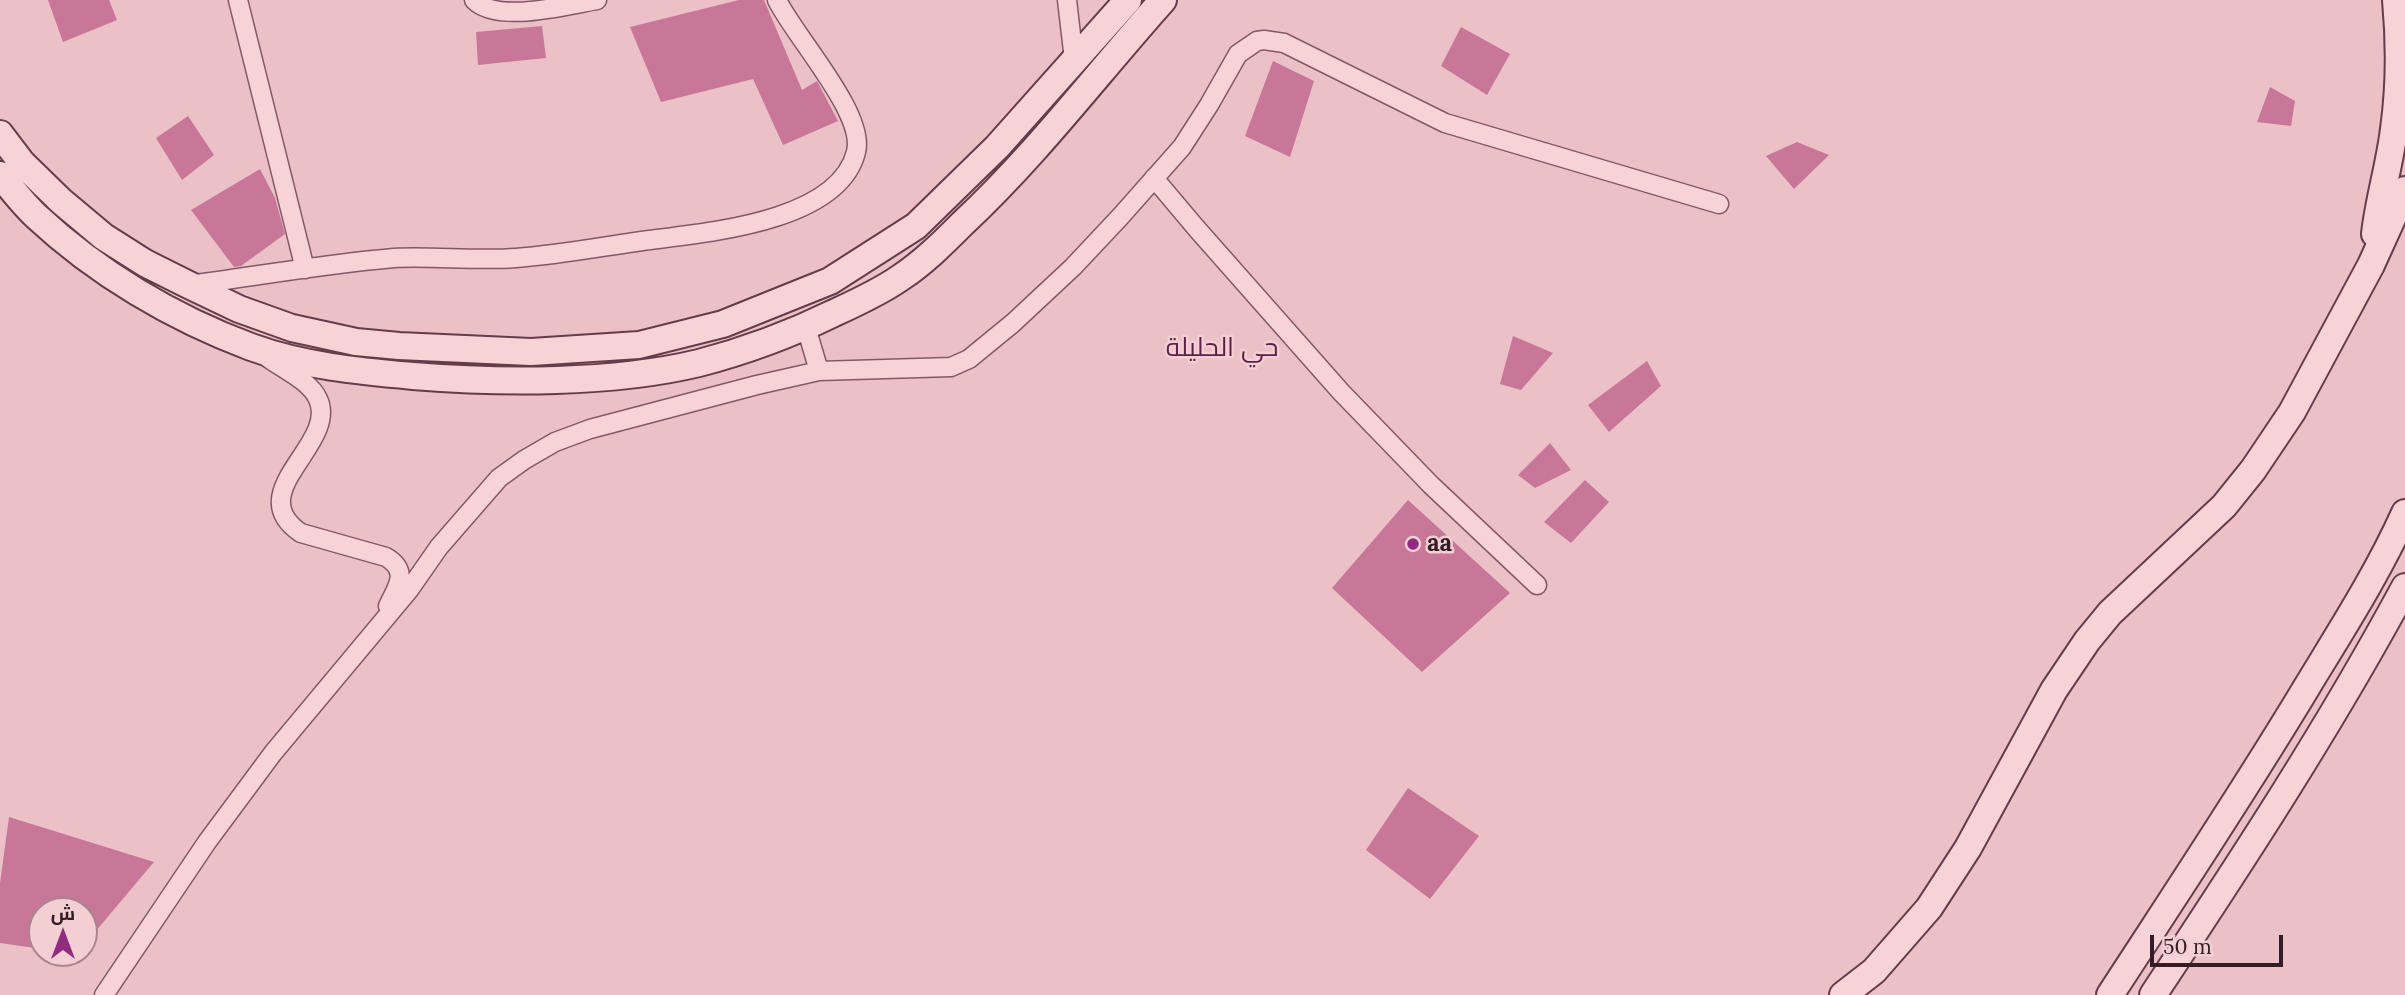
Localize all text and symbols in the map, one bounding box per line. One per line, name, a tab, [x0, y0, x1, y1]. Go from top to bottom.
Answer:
district label: حي الحليلة	[1166, 333, 1278, 365]
place label: aa	[1427, 530, 1452, 558]
marker: aa	[1405, 536, 1421, 552]
north arrow	[28, 897, 98, 967]
text: ش	[51, 901, 75, 925]
scale bar	[2153, 922, 2286, 966]
text: 50 m	[2163, 933, 2212, 960]

